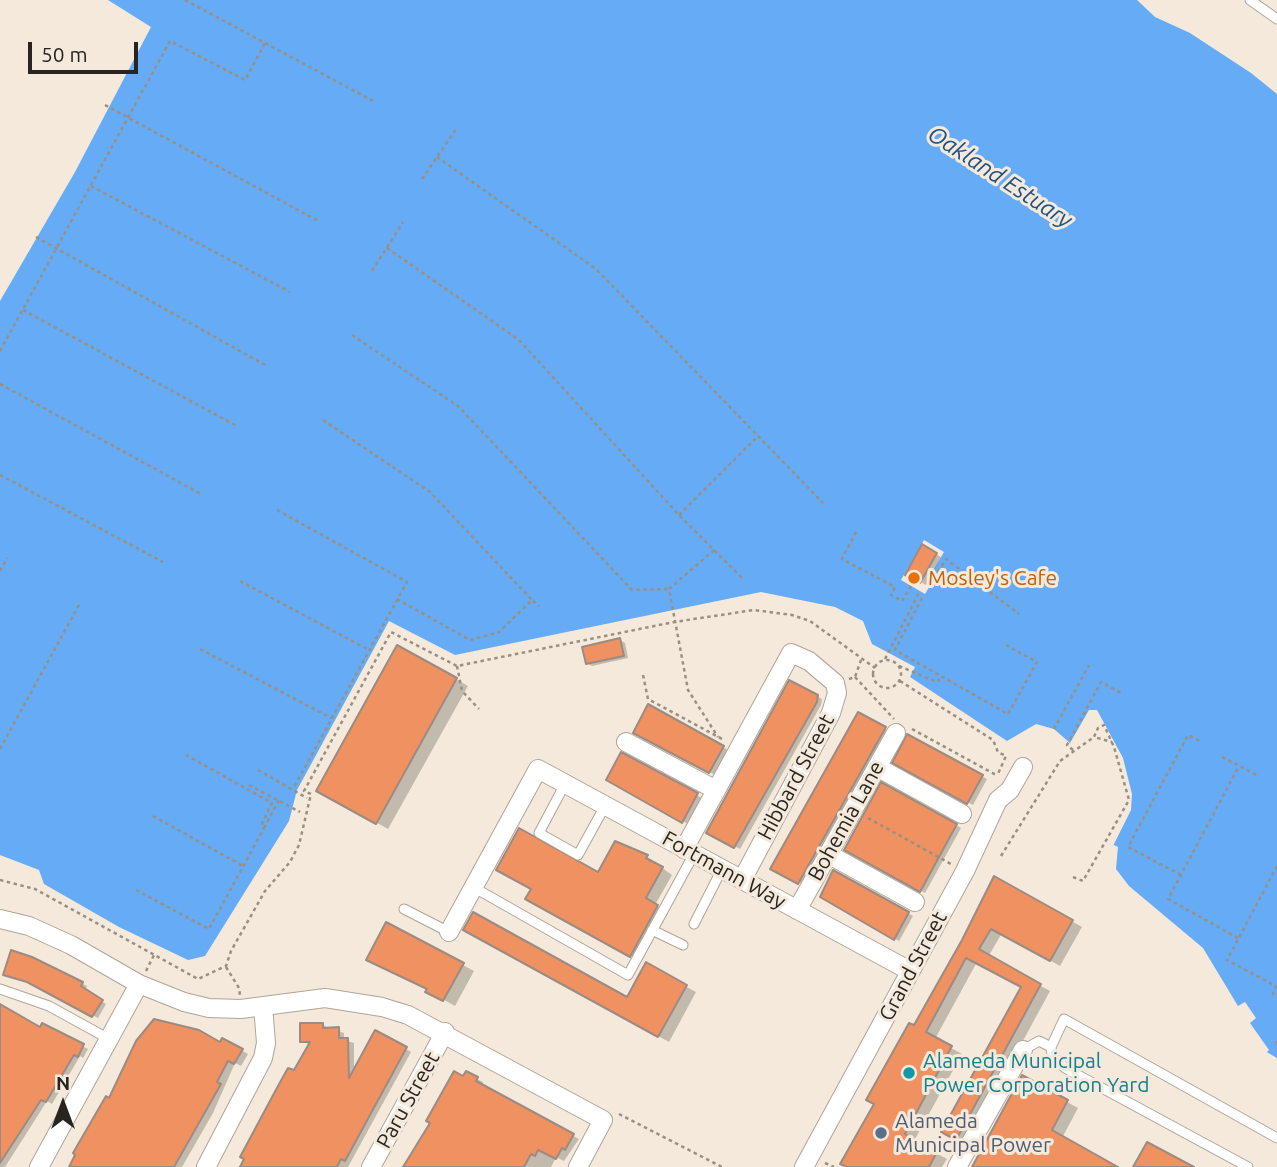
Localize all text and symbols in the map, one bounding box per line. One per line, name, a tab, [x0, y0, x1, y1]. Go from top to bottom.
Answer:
scale bar	[32, 28, 142, 72]
text: 50 m	[41, 42, 88, 66]
water label: Oakland Estuary	[923, 120, 1077, 234]
place label: Mosley's Cafe	[928, 565, 1057, 591]
marker: Mosley's Cafe	[906, 570, 922, 586]
street label: Hibbard Street	[752, 710, 840, 844]
street label: Bohemia Lane	[803, 757, 889, 885]
street label: Fortmann Way	[658, 826, 790, 914]
street label: Grand Street	[874, 907, 952, 1025]
street label: Paru Street	[371, 1047, 445, 1153]
place label: Alameda Municipal Power Corporation Yard	[923, 1048, 1150, 1098]
marker: Alameda Municipal Power Corporation Yard	[901, 1065, 917, 1081]
north arrow	[28, 1069, 98, 1139]
text: N	[56, 1072, 70, 1094]
place label: Alameda Municipal Power	[895, 1108, 1051, 1158]
marker: Alameda Municipal Power	[873, 1125, 889, 1141]

